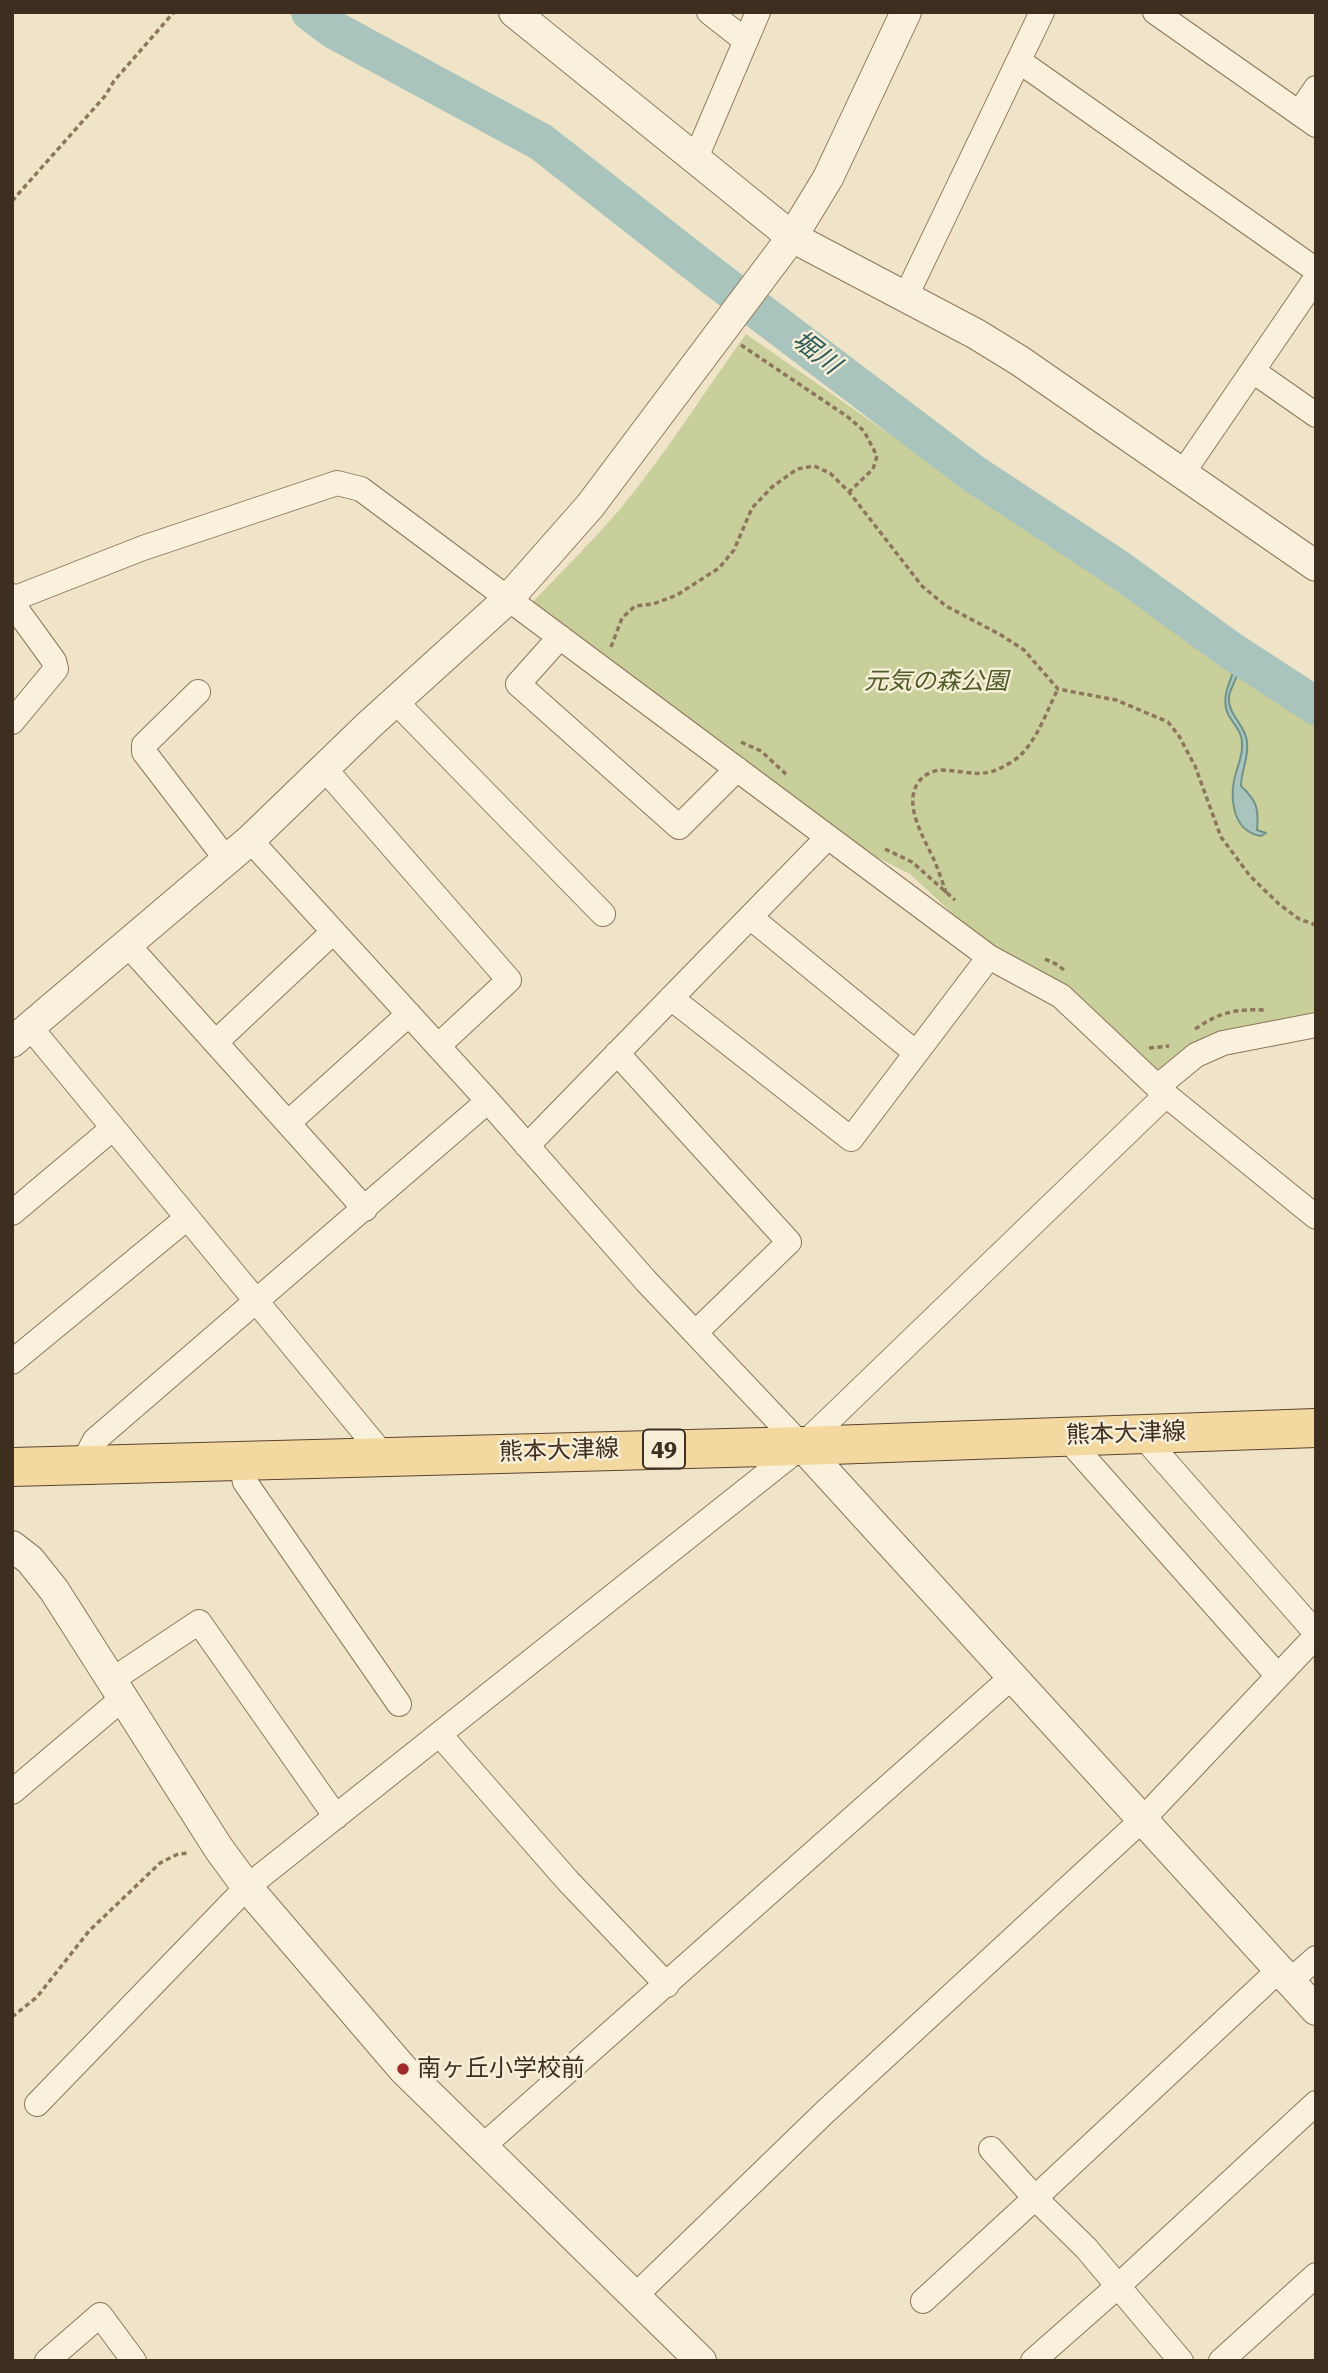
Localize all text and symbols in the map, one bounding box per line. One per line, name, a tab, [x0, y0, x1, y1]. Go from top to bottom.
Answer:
water label: 堀川	[786, 325, 846, 381]
park label: 元気の森公園	[864, 668, 1008, 696]
street label: 熊本大津線	[1066, 1418, 1186, 1450]
road number: 49	[643, 1430, 685, 1468]
street label: 熊本大津線	[499, 1435, 619, 1467]
place label: 南ヶ丘小学校前	[417, 2055, 585, 2083]
marker: 南ヶ丘小学校前	[395, 2061, 411, 2077]

